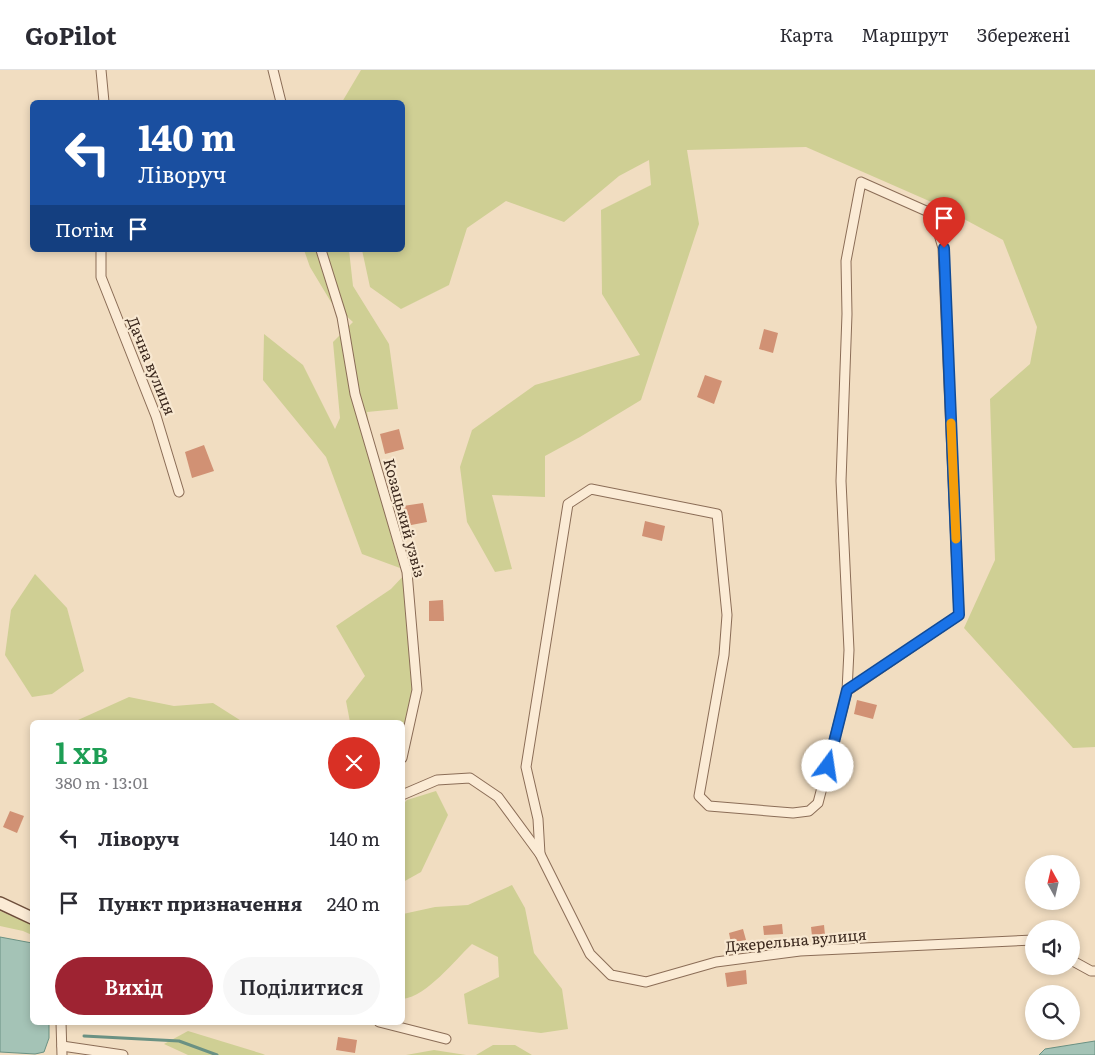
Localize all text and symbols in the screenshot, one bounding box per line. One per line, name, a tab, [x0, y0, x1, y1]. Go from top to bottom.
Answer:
text: GoPilot	[25, 17, 117, 52]
text: Карта	[779, 21, 833, 48]
text: Маршрут	[861, 21, 949, 48]
text: Збережені	[977, 21, 1070, 48]
text: 140 m	[138, 110, 236, 162]
icon: left	[55, 120, 120, 185]
text: Ліворуч	[138, 157, 227, 190]
pin	[923, 197, 965, 248]
icon: arrive	[930, 204, 958, 232]
text: Потім	[55, 215, 114, 243]
icon: arrive	[124, 215, 152, 243]
street label: Дачна вулиця	[122, 313, 183, 418]
street label: Козацький узвіз	[379, 456, 432, 580]
text: 1 хв	[55, 729, 109, 773]
button: close	[328, 737, 380, 789]
position arrow	[801, 739, 853, 791]
text: 380 m · 13:01	[55, 770, 148, 794]
icon: left	[55, 824, 83, 852]
text: Ліворуч	[98, 824, 179, 852]
text: 140 m	[329, 824, 380, 852]
north arrow	[1025, 855, 1080, 910]
map controls	[1025, 855, 1080, 1040]
icon: arrive	[55, 889, 83, 917]
text: Пункт призначення	[98, 889, 302, 917]
text: 240 m	[327, 889, 380, 917]
button: sound	[1025, 920, 1080, 975]
street label: Джерельна вулиця	[724, 922, 867, 957]
button: Вихід	[55, 957, 213, 1015]
button: Поділитися	[223, 957, 380, 1015]
button: search	[1025, 985, 1080, 1040]

